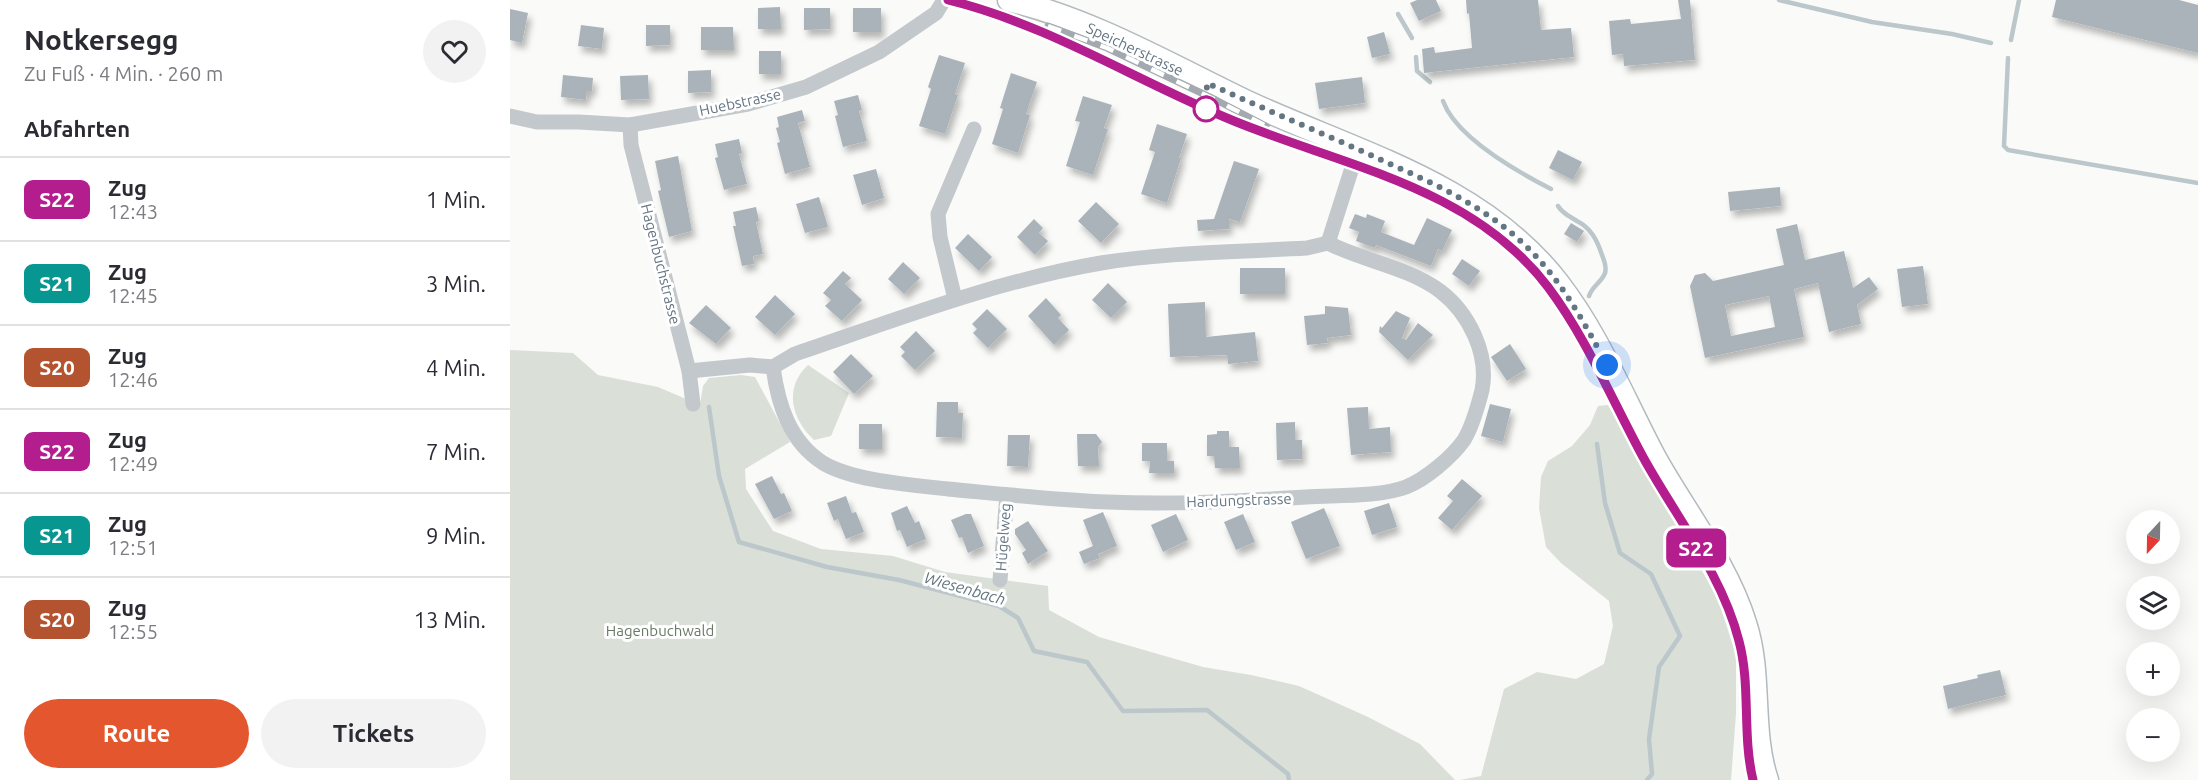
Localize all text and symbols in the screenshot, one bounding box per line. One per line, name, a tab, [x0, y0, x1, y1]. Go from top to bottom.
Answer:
street label: Speicherstrasse	[1084, 19, 1186, 79]
button: heart	[423, 20, 486, 83]
text: Notkersegg	[24, 24, 179, 55]
text: Zu Fuß · 4 Min. · 260 m	[24, 62, 223, 85]
street label: Huebstrasse	[698, 85, 782, 119]
unlabelled marker	[1193, 96, 1219, 122]
text: Abfahrten	[24, 116, 130, 141]
text: Zug	[108, 175, 147, 200]
text: S22	[39, 187, 75, 211]
text: 1 Min.	[426, 187, 486, 212]
text: 12:43	[108, 200, 158, 223]
street label: Hagenbuchstrasse	[638, 202, 684, 326]
text: Zug	[108, 259, 147, 284]
text: S21	[39, 271, 75, 295]
text: 3 Min.	[426, 271, 486, 296]
text: 12:45	[108, 284, 158, 307]
text: Zug	[108, 343, 147, 368]
your location	[1592, 350, 1622, 380]
text: S20	[39, 355, 75, 379]
text: 4 Min.	[426, 355, 486, 380]
text: 12:46	[108, 368, 158, 391]
text: Zug	[108, 427, 147, 452]
text: S22	[39, 439, 75, 463]
text: 7 Min.	[426, 439, 486, 464]
text: 12:49	[108, 452, 158, 475]
street label: Hardungstrasse	[1186, 490, 1292, 510]
street label: Hügelweg	[992, 502, 1014, 572]
north arrow	[2126, 510, 2180, 564]
map controls	[2126, 510, 2180, 762]
text: Zug	[108, 511, 147, 536]
text: S21	[39, 523, 75, 547]
text: 9 Min.	[426, 523, 486, 548]
line badge: S22	[1662, 528, 1730, 568]
text: 12:51	[108, 536, 158, 559]
text: S22	[1678, 536, 1714, 560]
water label: Wiesenbach	[922, 568, 1008, 608]
button: layers	[2126, 576, 2180, 630]
text: Zug	[108, 595, 147, 620]
text: S20	[39, 607, 75, 631]
text: 13 Min.	[414, 607, 486, 632]
text: 12:55	[108, 620, 158, 643]
park label: Hagenbuchwald	[606, 622, 714, 639]
button: +	[2126, 642, 2180, 696]
button: Route	[24, 699, 249, 768]
button: Tickets	[261, 699, 486, 768]
button: −	[2126, 708, 2180, 762]

